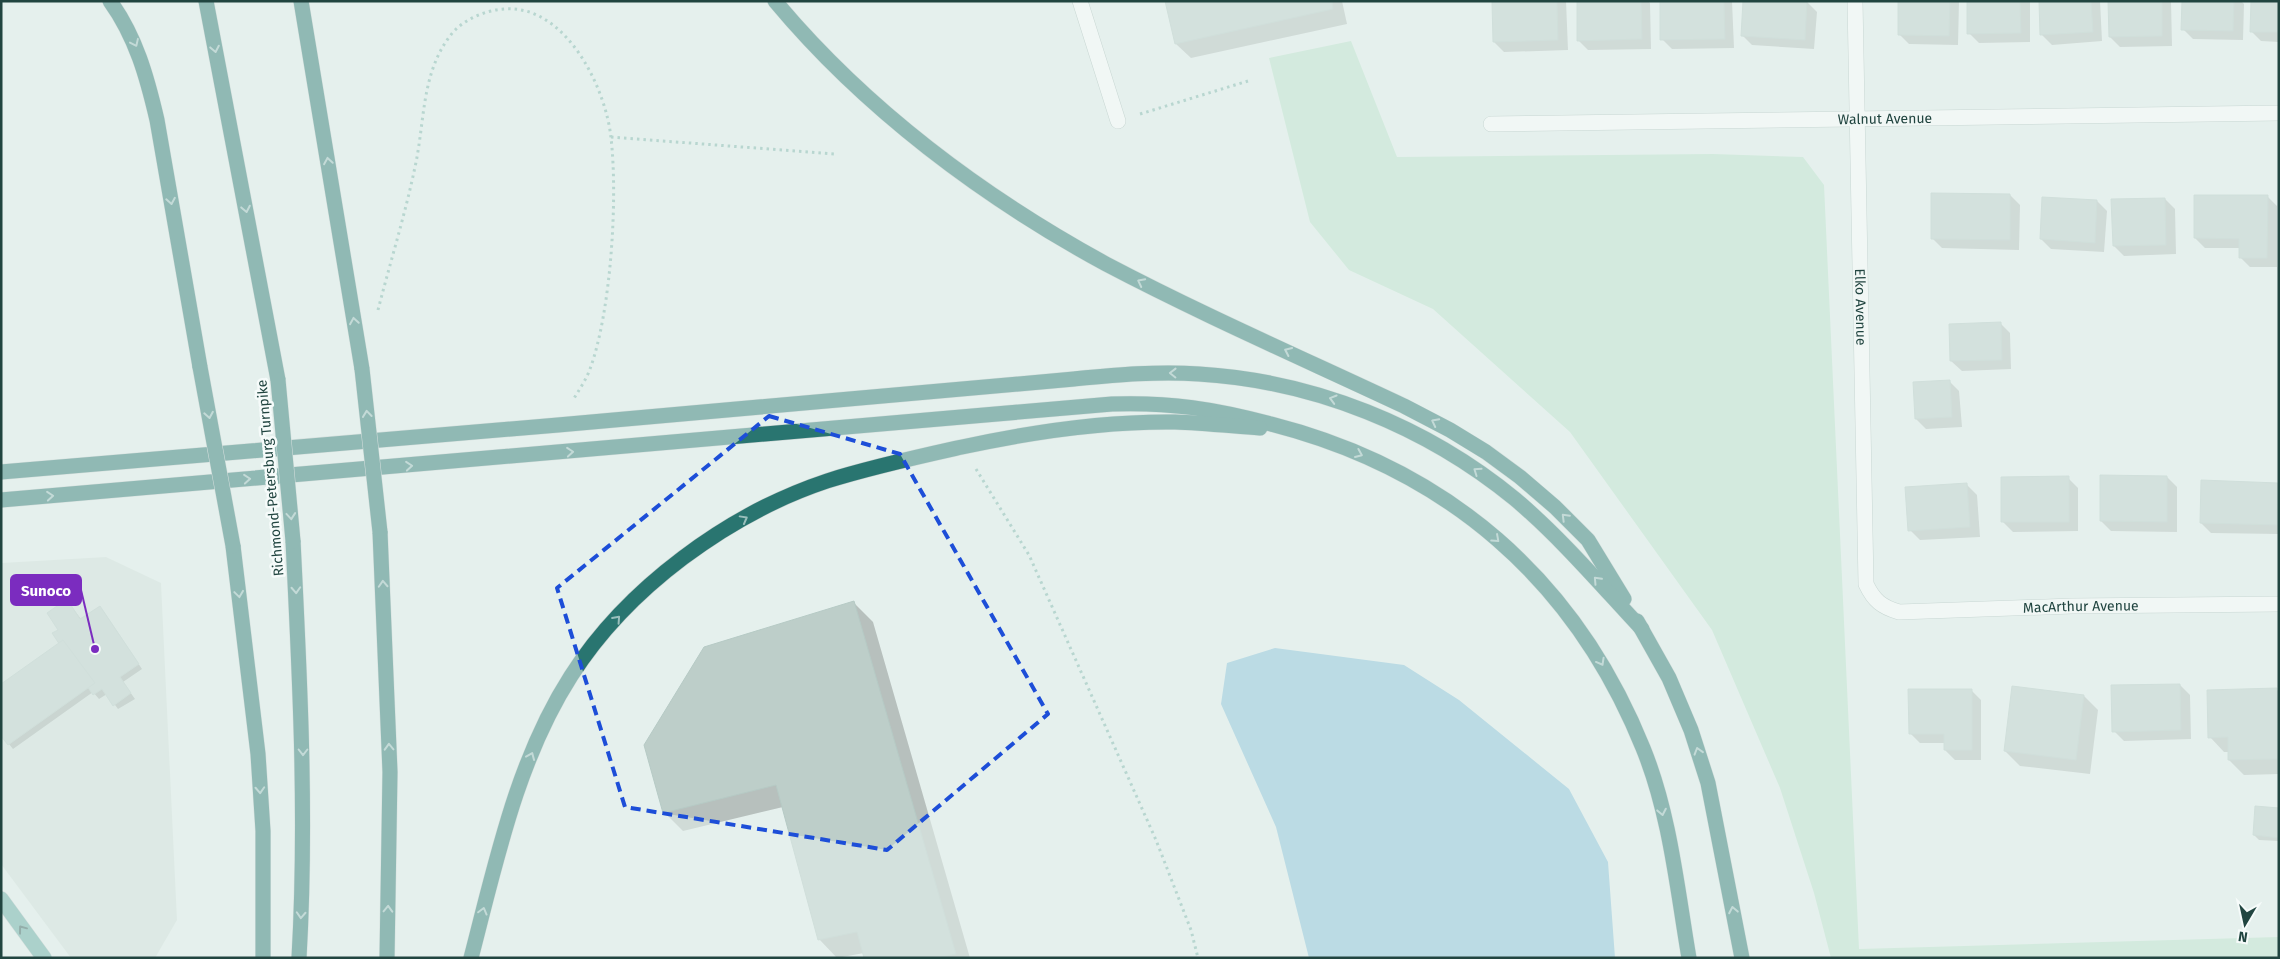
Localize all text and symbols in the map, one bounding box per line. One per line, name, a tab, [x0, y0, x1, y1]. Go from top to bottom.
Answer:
one-way arrow	[128, 38, 139, 47]
one-way arrow	[210, 45, 220, 54]
street label: Walnut Avenue	[1838, 110, 1932, 128]
one-way arrow	[323, 156, 333, 165]
one-way arrow	[166, 197, 176, 205]
one-way arrow	[240, 204, 250, 213]
street label: Elko Avenue	[1851, 268, 1869, 346]
one-way arrow	[1138, 278, 1147, 288]
one-way arrow	[350, 316, 360, 325]
one-way arrow	[1284, 347, 1293, 358]
one-way arrow	[1168, 368, 1176, 378]
street label: Richmond-Petersburg Turnpike	[253, 379, 288, 577]
one-way arrow	[1329, 394, 1337, 404]
one-way arrow	[362, 410, 373, 418]
one-way arrow	[203, 411, 214, 419]
one-way arrow	[1431, 418, 1440, 428]
one-way arrow	[567, 447, 575, 458]
one-way arrow	[1354, 447, 1363, 458]
one-way arrow	[405, 460, 413, 471]
one-way arrow	[1473, 468, 1483, 477]
one-way arrow	[243, 474, 251, 485]
one-way arrow	[46, 491, 54, 502]
one-way arrow	[285, 512, 296, 520]
one-way arrow	[1562, 514, 1571, 523]
one-way arrow	[739, 515, 748, 525]
one-way arrow	[1491, 533, 1500, 542]
callout: Sunoco	[11, 575, 81, 605]
one-way arrow	[1594, 577, 1603, 586]
one-way arrow	[378, 580, 389, 588]
text: Sunoco	[21, 582, 71, 600]
one-way arrow	[290, 586, 301, 594]
one-way arrow	[233, 590, 244, 598]
street label: MacArthur Avenue	[2023, 597, 2139, 617]
one-way arrow	[611, 616, 620, 625]
one-way arrow	[1595, 656, 1605, 665]
one-way arrow	[384, 742, 395, 750]
one-way arrow	[1694, 748, 1704, 756]
one-way arrow	[298, 749, 308, 757]
one-way arrow	[525, 752, 536, 761]
one-way arrow	[255, 787, 266, 795]
one-way arrow	[1656, 807, 1667, 816]
north arrow	[2220, 899, 2270, 949]
one-way arrow	[383, 905, 394, 913]
one-way arrow	[477, 906, 488, 915]
one-way arrow	[1728, 906, 1739, 914]
one-way arrow	[296, 911, 307, 919]
one-way arrow	[19, 925, 28, 935]
text: N	[2237, 927, 2249, 945]

